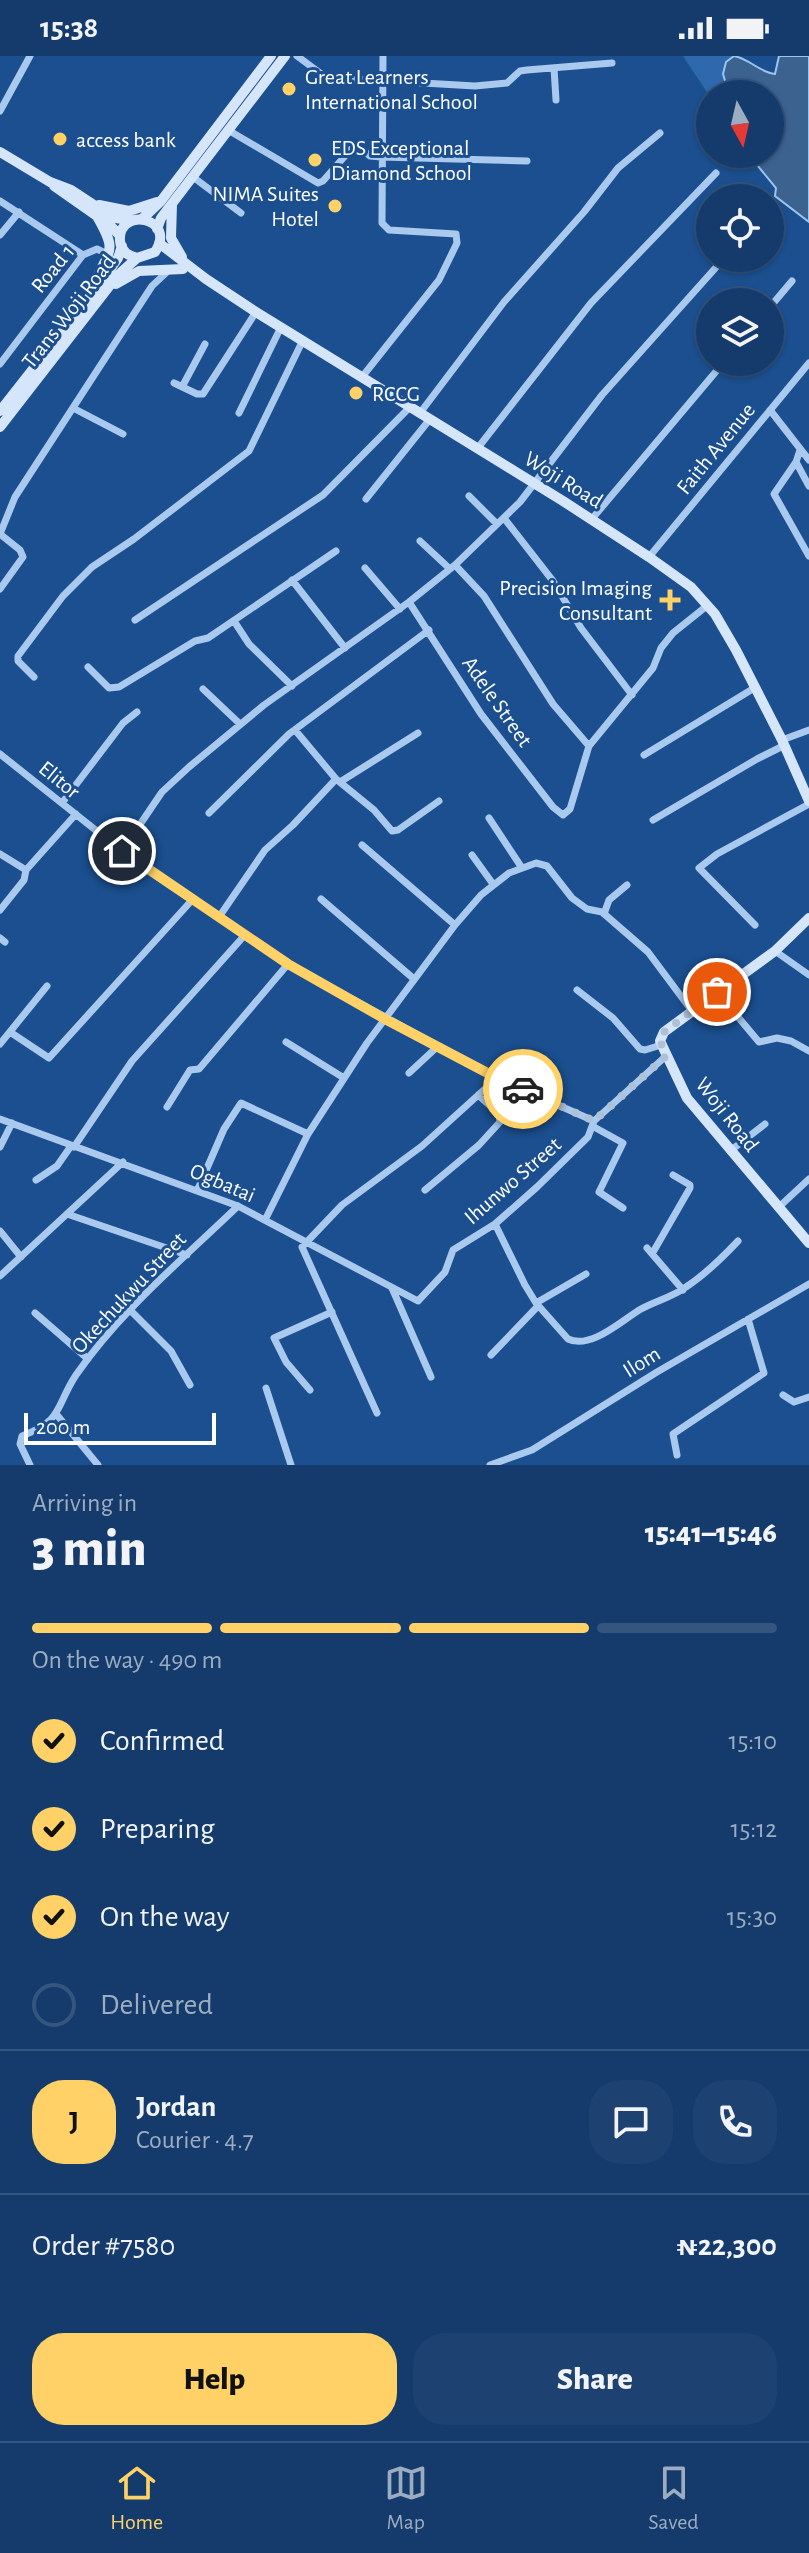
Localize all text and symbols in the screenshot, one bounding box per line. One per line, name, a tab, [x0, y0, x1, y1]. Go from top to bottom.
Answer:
text: 15:38	[40, 13, 98, 43]
place label: Great Learners International School	[305, 66, 478, 113]
marker: Great Learners International School	[280, 80, 298, 98]
north arrow	[696, 80, 784, 168]
map controls	[696, 80, 784, 376]
place label: access bank	[76, 129, 176, 151]
marker: access bank	[51, 130, 69, 148]
place label: EDS Exceptional Diamond School	[331, 137, 472, 184]
marker: EDS Exceptional Diamond School	[306, 151, 324, 169]
place label: NIMA Suites Hotel	[212, 183, 319, 230]
button: locate	[696, 184, 784, 272]
marker: NIMA Suites Hotel	[326, 197, 344, 215]
street label: Road 1	[27, 240, 79, 297]
street label: Trans Woji Road	[18, 251, 120, 373]
button: layers	[696, 288, 784, 376]
place label: RCCG	[372, 383, 420, 405]
marker: RCCG	[347, 384, 365, 402]
street label: Faith Avenue	[672, 399, 759, 499]
street label: Woji Road	[520, 447, 607, 513]
place label: Precision Imaging Consultant	[499, 577, 652, 624]
marker: Precision Imaging Consultant	[659, 589, 681, 611]
street label: Adele Street	[458, 652, 536, 751]
street label: Elitor	[35, 757, 84, 803]
pin	[88, 817, 156, 885]
icon: home	[100, 829, 144, 873]
pin	[683, 958, 751, 1026]
icon: bag	[695, 970, 739, 1014]
courier	[483, 1049, 563, 1129]
icon: car	[501, 1067, 545, 1111]
street label: Woji Road	[691, 1073, 763, 1156]
street label: Ihunwo Street	[460, 1133, 565, 1228]
street label: Ogbatai	[187, 1159, 259, 1206]
street label: Okechukwu Street	[67, 1228, 190, 1357]
street label: Ilom	[619, 1342, 664, 1382]
scale bar	[24, 1409, 216, 1445]
text: 200 m	[36, 1416, 90, 1438]
text: Arriving in	[32, 1490, 137, 1516]
text: 15:41–15:46	[645, 1518, 777, 1548]
text: 3 min	[32, 1523, 146, 1575]
text: On the way · 490 m	[32, 1647, 222, 1673]
icon: check	[32, 1719, 76, 1763]
text: Confirmed	[100, 1726, 224, 1756]
text: 15:10	[729, 1728, 777, 1754]
icon: check	[32, 1807, 76, 1851]
text: Preparing	[100, 1814, 215, 1844]
text: 15:12	[730, 1816, 777, 1842]
icon: check	[32, 1895, 76, 1939]
text: On the way	[100, 1902, 229, 1932]
text: 15:30	[727, 1904, 777, 1930]
text: Delivered	[100, 1990, 213, 2020]
button: chat	[589, 2080, 673, 2164]
button: phone	[693, 2080, 777, 2164]
text: Jordan	[136, 2092, 216, 2122]
text: J	[69, 2107, 79, 2137]
text: Courier · 4.7	[136, 2127, 254, 2153]
text: Order #7580	[32, 2231, 175, 2261]
text: ₦22,300	[677, 2231, 777, 2261]
button: Help	[32, 2333, 397, 2425]
button: Share	[413, 2333, 777, 2425]
tab: Home	[110, 2461, 163, 2535]
tab: Map	[384, 2461, 428, 2535]
tab: Saved	[648, 2461, 699, 2535]

